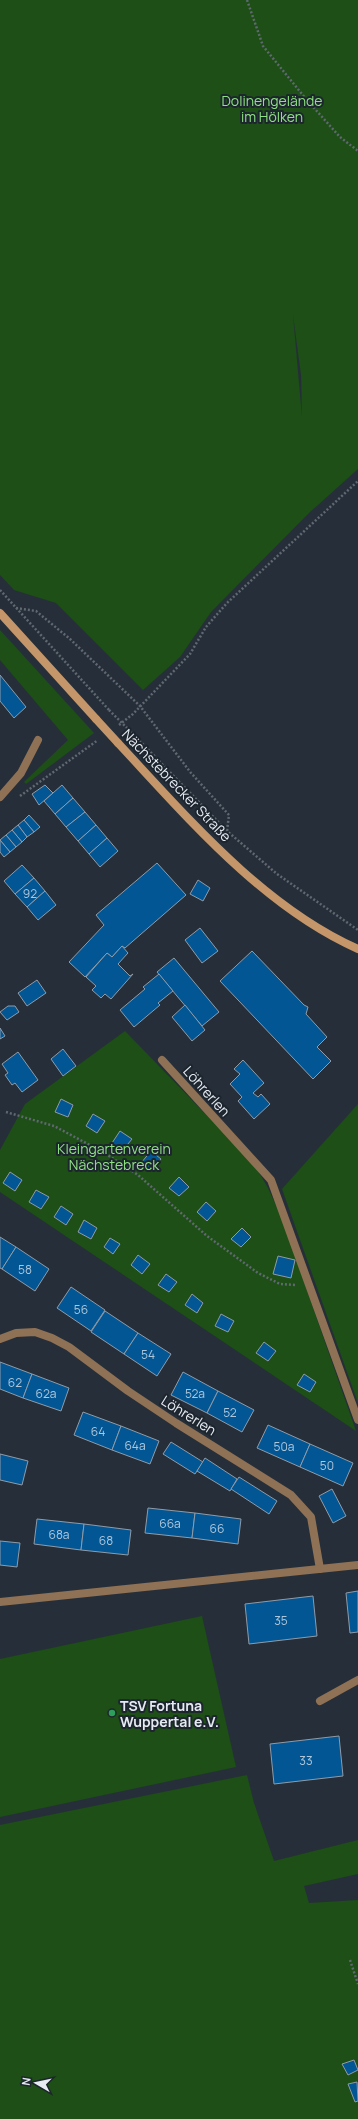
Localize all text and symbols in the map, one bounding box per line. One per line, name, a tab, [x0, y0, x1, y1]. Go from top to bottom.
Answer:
park label: Dolinengelände im Hölken	[221, 91, 323, 126]
street label: Nächstebrecker Straße	[118, 725, 236, 845]
house number: 92	[23, 885, 37, 902]
street label: Löhrerlen	[179, 1062, 235, 1120]
park label: Kleingartenverein Nächstebreck	[57, 1139, 171, 1174]
house number: 58	[18, 1261, 32, 1278]
house number: 56	[74, 1301, 88, 1318]
house number: 54	[141, 1346, 155, 1363]
house number: 62	[8, 1374, 22, 1391]
house number: 62a	[36, 1385, 56, 1402]
house number: 52a	[185, 1385, 205, 1402]
street label: Löhrerlen	[158, 1391, 220, 1439]
house number: 52	[223, 1404, 237, 1421]
house number: 64	[91, 1423, 105, 1440]
house number: 64a	[124, 1437, 146, 1454]
house number: 50a	[274, 1438, 294, 1455]
house number: 50	[320, 1457, 334, 1474]
house number: 66a	[159, 1515, 181, 1532]
house number: 66	[210, 1520, 224, 1537]
house number: 68a	[48, 1526, 70, 1543]
house number: 68	[99, 1532, 113, 1549]
house number: 35	[274, 1612, 288, 1629]
place label: TSV Fortuna Wuppertal e.V.	[120, 1696, 219, 1731]
marker: TSV Fortuna Wuppertal e.V.	[107, 1708, 117, 1718]
house number: 33	[299, 1752, 313, 1769]
north arrow	[16, 2063, 56, 2103]
text: N	[18, 2076, 34, 2086]

